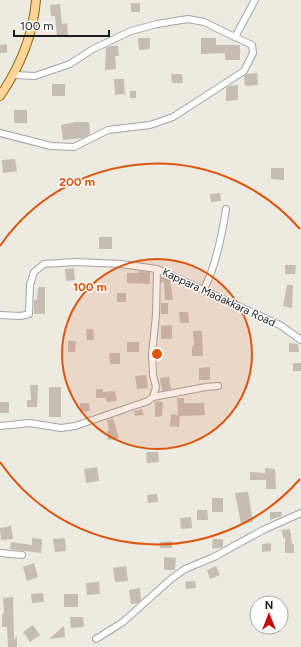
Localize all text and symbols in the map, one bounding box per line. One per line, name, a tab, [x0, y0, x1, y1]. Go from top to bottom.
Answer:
scale bar	[14, 12, 109, 38]
text: 100 m	[20, 19, 54, 33]
text: 200 m	[59, 175, 95, 189]
street label: Kappara Madakkara Road	[160, 265, 277, 329]
text: 100 m	[73, 280, 107, 294]
centre of rings	[150, 347, 164, 361]
north arrow	[249, 595, 289, 635]
text: N	[265, 599, 273, 612]

